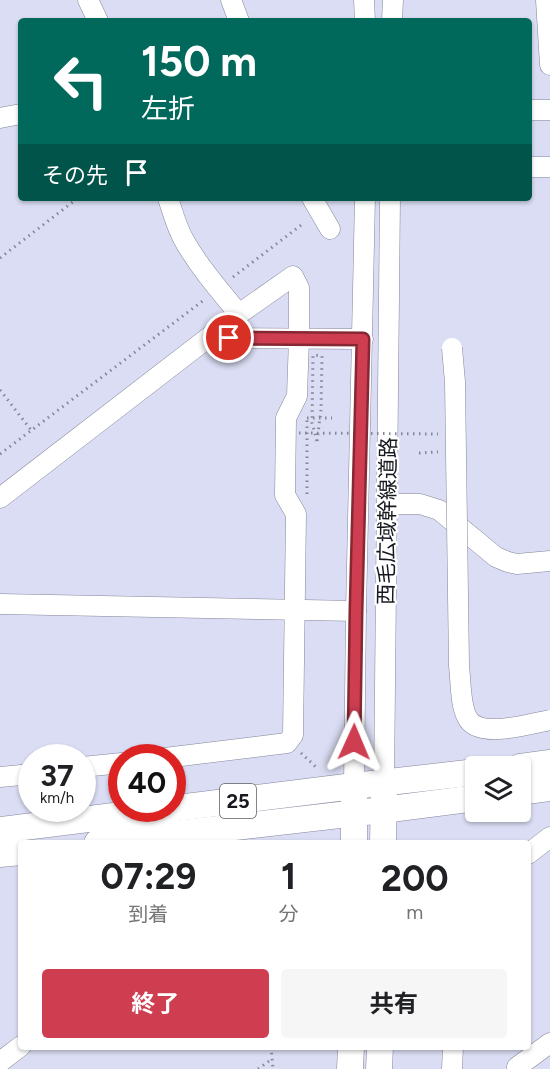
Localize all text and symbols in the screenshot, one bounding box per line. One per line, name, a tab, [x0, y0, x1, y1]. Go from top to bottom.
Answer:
text: 150 m	[141, 36, 257, 87]
icon: left	[42, 42, 120, 120]
text: 左折	[141, 92, 195, 125]
icon: arrive	[120, 156, 153, 189]
text: その先	[42, 162, 108, 189]
pin	[203, 312, 254, 363]
icon: arrive	[212, 321, 245, 354]
street label: 西毛広域幹線道路	[373, 437, 401, 605]
position arrow	[322, 710, 386, 774]
speed limit sign: 40	[108, 744, 186, 822]
map controls	[465, 756, 531, 822]
button: layers	[465, 756, 531, 822]
text: 37	[40, 757, 74, 794]
road number: 25	[220, 784, 256, 818]
text: km/h	[40, 789, 74, 807]
text: 07:29	[100, 855, 196, 898]
text: 1	[281, 855, 296, 898]
text: 200	[381, 857, 449, 900]
text: m	[406, 900, 423, 924]
text: 到着	[128, 902, 168, 926]
text: 分	[279, 902, 299, 926]
button: 終了	[42, 969, 269, 1038]
button: 共有	[281, 969, 507, 1038]

